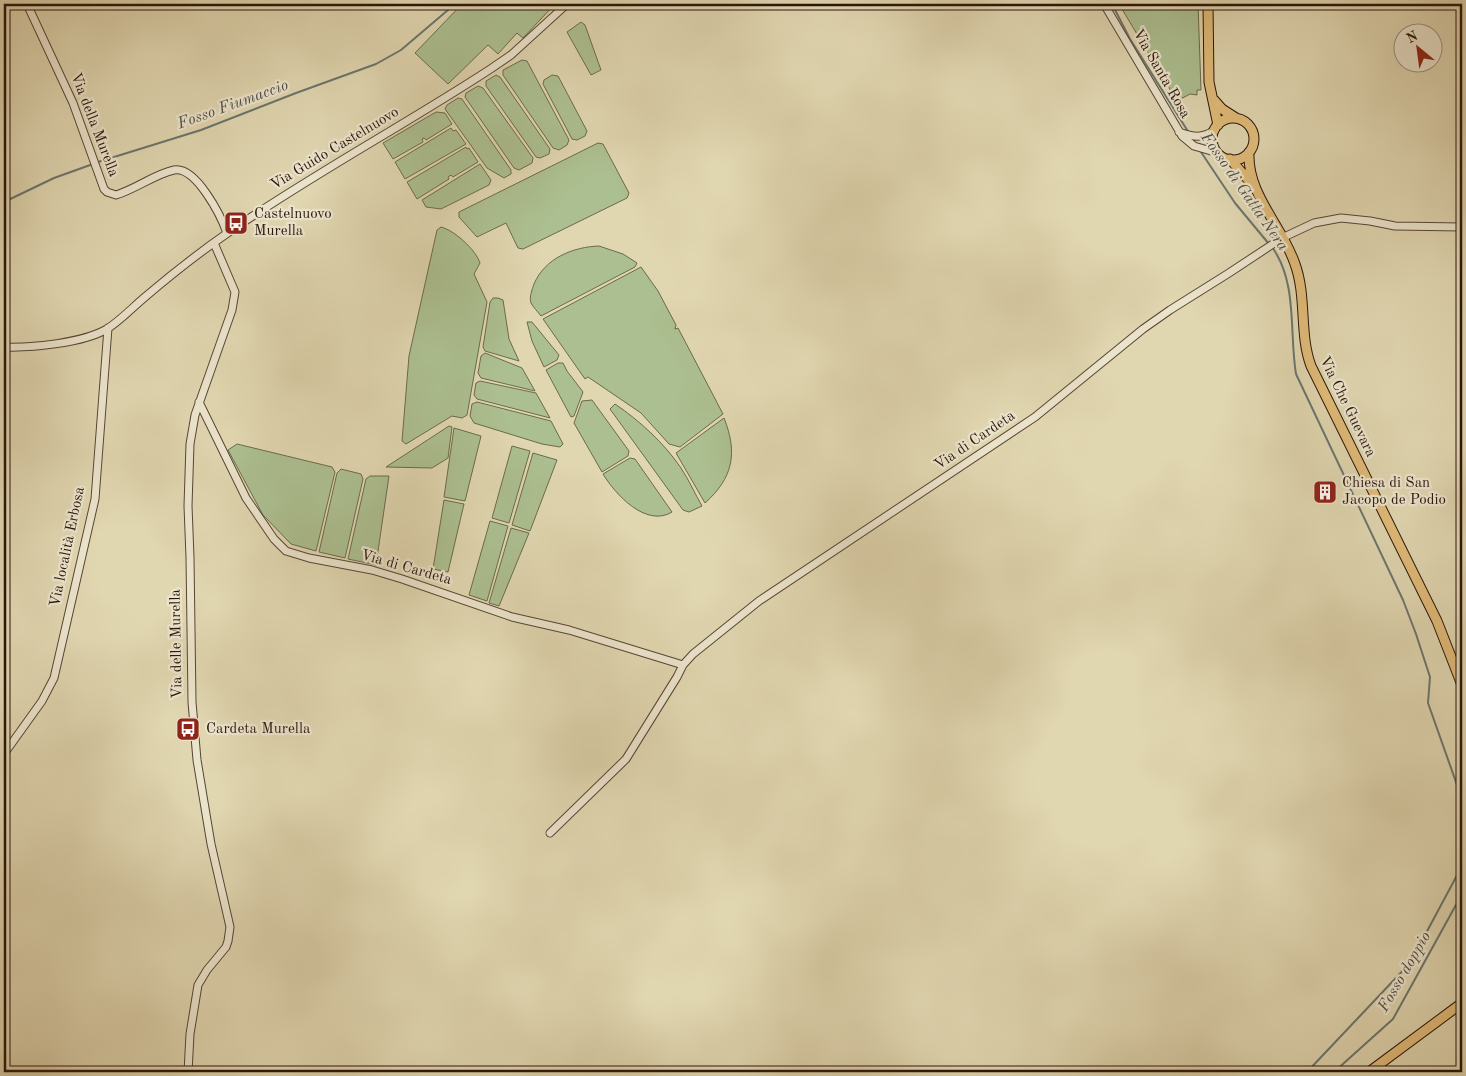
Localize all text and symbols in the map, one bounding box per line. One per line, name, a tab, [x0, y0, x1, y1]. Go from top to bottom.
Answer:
north arrow	[1394, 22, 1444, 72]
street label: Via Santa Rosa	[1129, 27, 1193, 122]
text: N	[1404, 29, 1421, 46]
street label: Via della Murella	[67, 71, 121, 180]
water label: Fosso Fiumaccio	[174, 78, 291, 133]
street label: Via Guido Castelnuovo	[268, 105, 402, 193]
water label: Fosso di Gatta Nera	[1197, 129, 1291, 254]
place label: Castelnuovo Murella	[254, 207, 332, 239]
bus stop icon: Castelnuovo Murella	[223, 210, 249, 236]
street label: Via Che Guevara	[1316, 354, 1378, 460]
street label: Via di Cardeta	[932, 408, 1019, 473]
place label: Chiesa di San Jacopo de Podio	[1342, 476, 1446, 508]
building icon: Chiesa di San Jacopo de Podio	[1312, 479, 1338, 505]
street label: Via località Erbosa	[48, 485, 88, 608]
street label: Via di Cardeta	[359, 548, 454, 588]
street label: Via delle Murella	[169, 588, 185, 699]
bus stop icon: Cardeta Murella	[175, 716, 201, 742]
place label: Cardeta Murella	[206, 722, 311, 737]
water label: Fosso doppio	[1375, 929, 1434, 1016]

